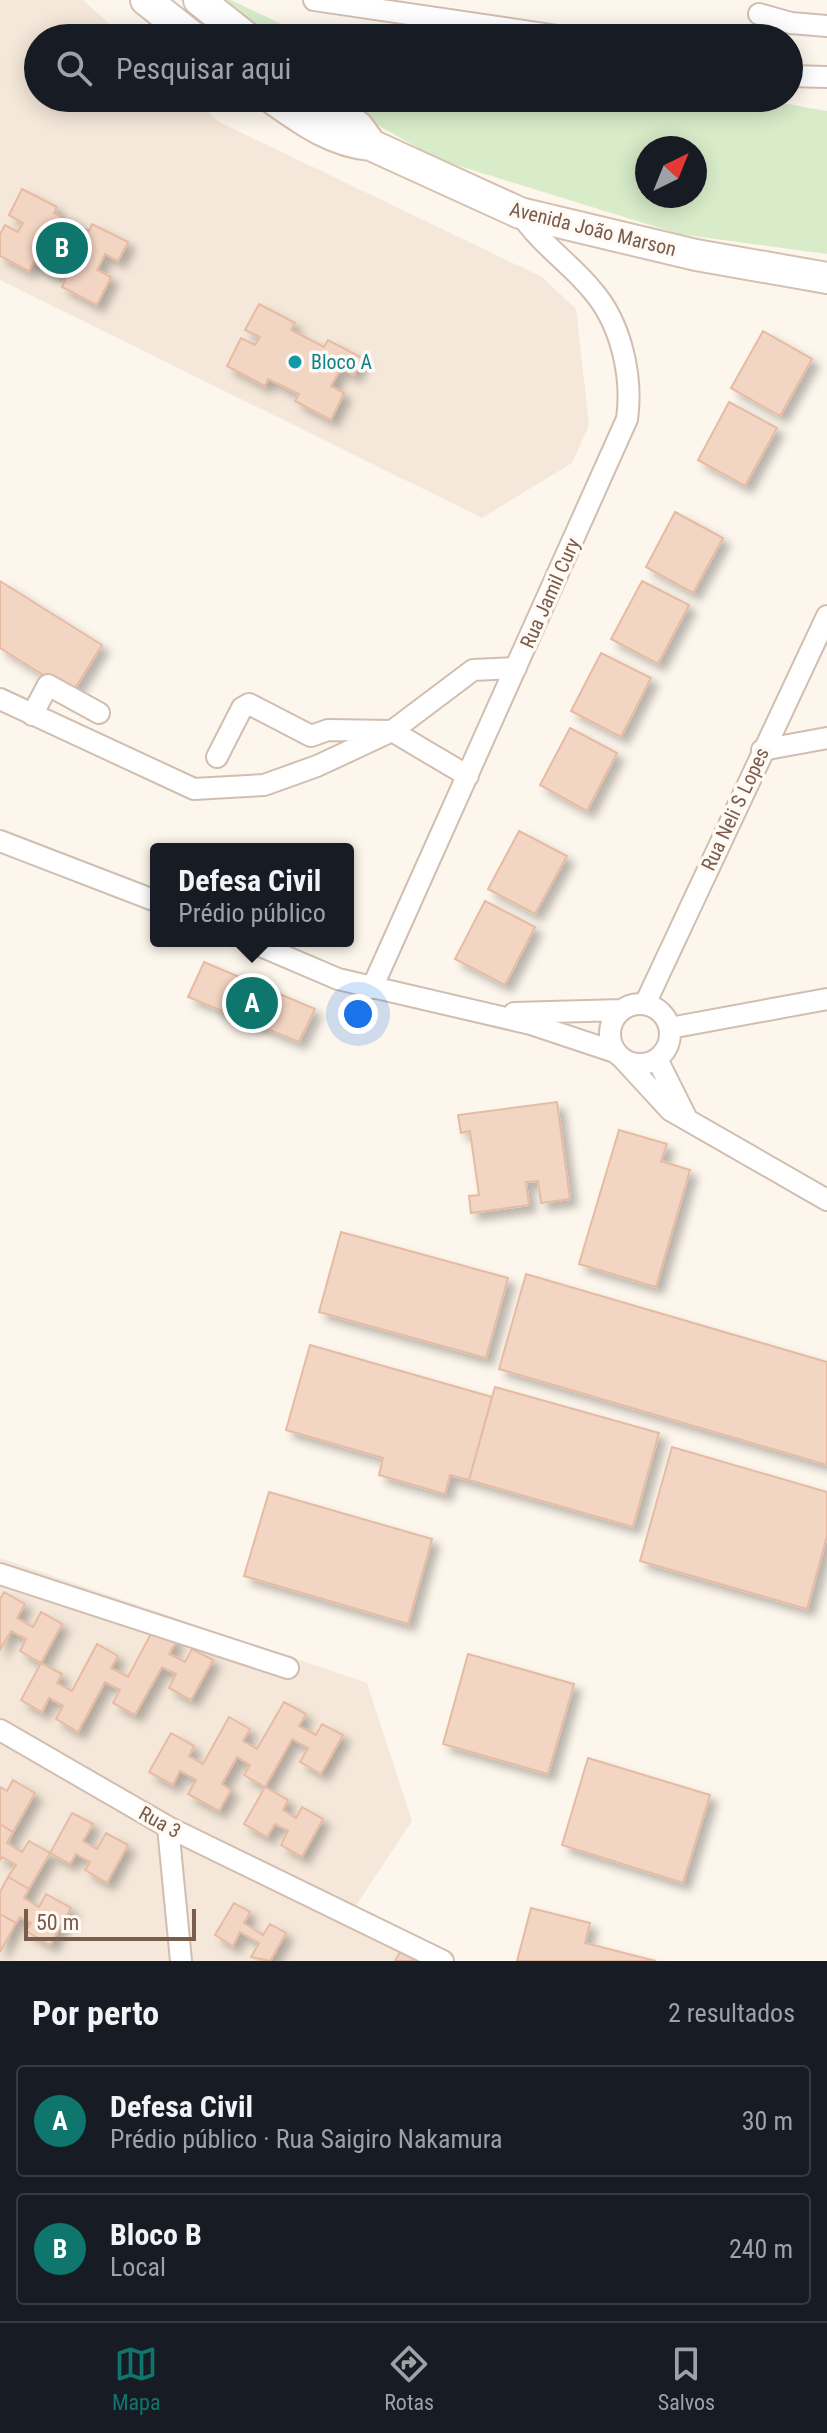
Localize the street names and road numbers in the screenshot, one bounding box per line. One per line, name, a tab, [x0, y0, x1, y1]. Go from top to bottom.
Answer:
street label: Avenida João Marson	[507, 197, 679, 261]
street label: Rua Jamil Cury	[515, 534, 585, 652]
street label: Rua Neli S Lopes	[696, 744, 774, 874]
street label: Rua 3	[135, 1801, 185, 1843]

